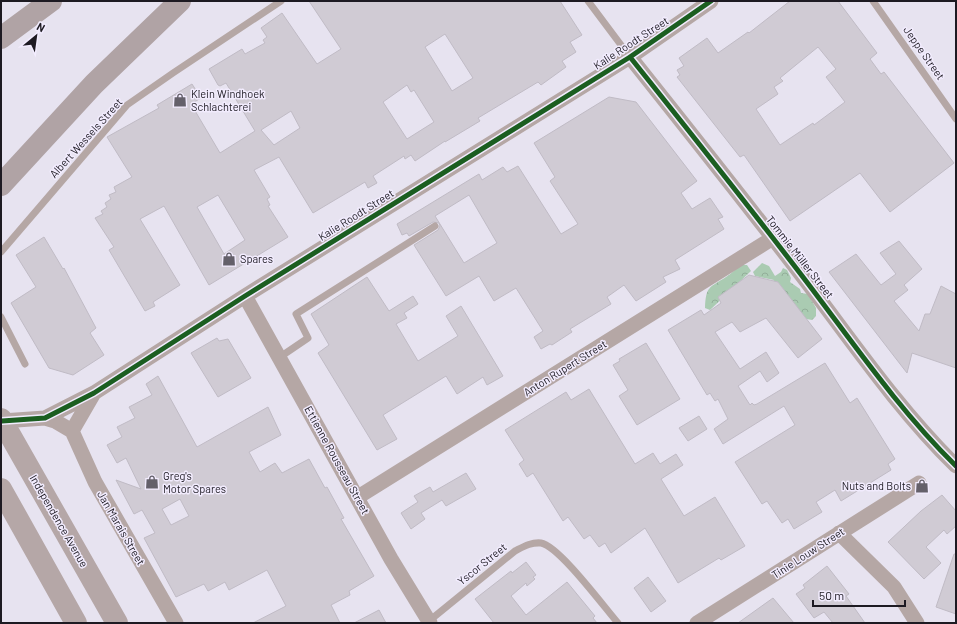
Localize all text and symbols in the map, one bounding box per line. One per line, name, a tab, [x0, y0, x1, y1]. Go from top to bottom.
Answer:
street label: Kalie Roodt Street	[591, 14, 671, 72]
north arrow	[16, 16, 56, 56]
text: N	[35, 19, 47, 34]
street label: Jeppe Street	[901, 23, 948, 82]
place label: Klein Windhoek Schlachterei	[191, 87, 265, 113]
shop icon: Klein Windhoek Schlachterei	[172, 92, 188, 108]
street label: Albert Wessels Street	[46, 95, 125, 180]
street label: Kalie Roodt Street	[316, 186, 396, 243]
street label: Tommie Müller Street	[764, 213, 837, 301]
shop icon: Spares	[221, 251, 237, 267]
place label: Spares	[240, 252, 273, 265]
street label: Anton Rupert Street	[521, 337, 609, 398]
street label: Ettienne Rousseau Street	[302, 403, 373, 516]
place label: Greg's Motor Spares	[163, 469, 226, 495]
street label: Independence Avenue	[28, 472, 91, 569]
shop icon: Greg's Motor Spares	[144, 474, 160, 490]
shop icon: Nuts and Bolts	[914, 478, 930, 494]
place label: Nuts and Bolts	[842, 479, 911, 492]
street label: Jan Marais Street	[95, 488, 148, 567]
street label: Tinie Louw Street	[769, 524, 846, 581]
street label: Yscor Street	[455, 540, 509, 587]
scale bar	[813, 582, 905, 608]
text: 50 m	[819, 588, 844, 602]

